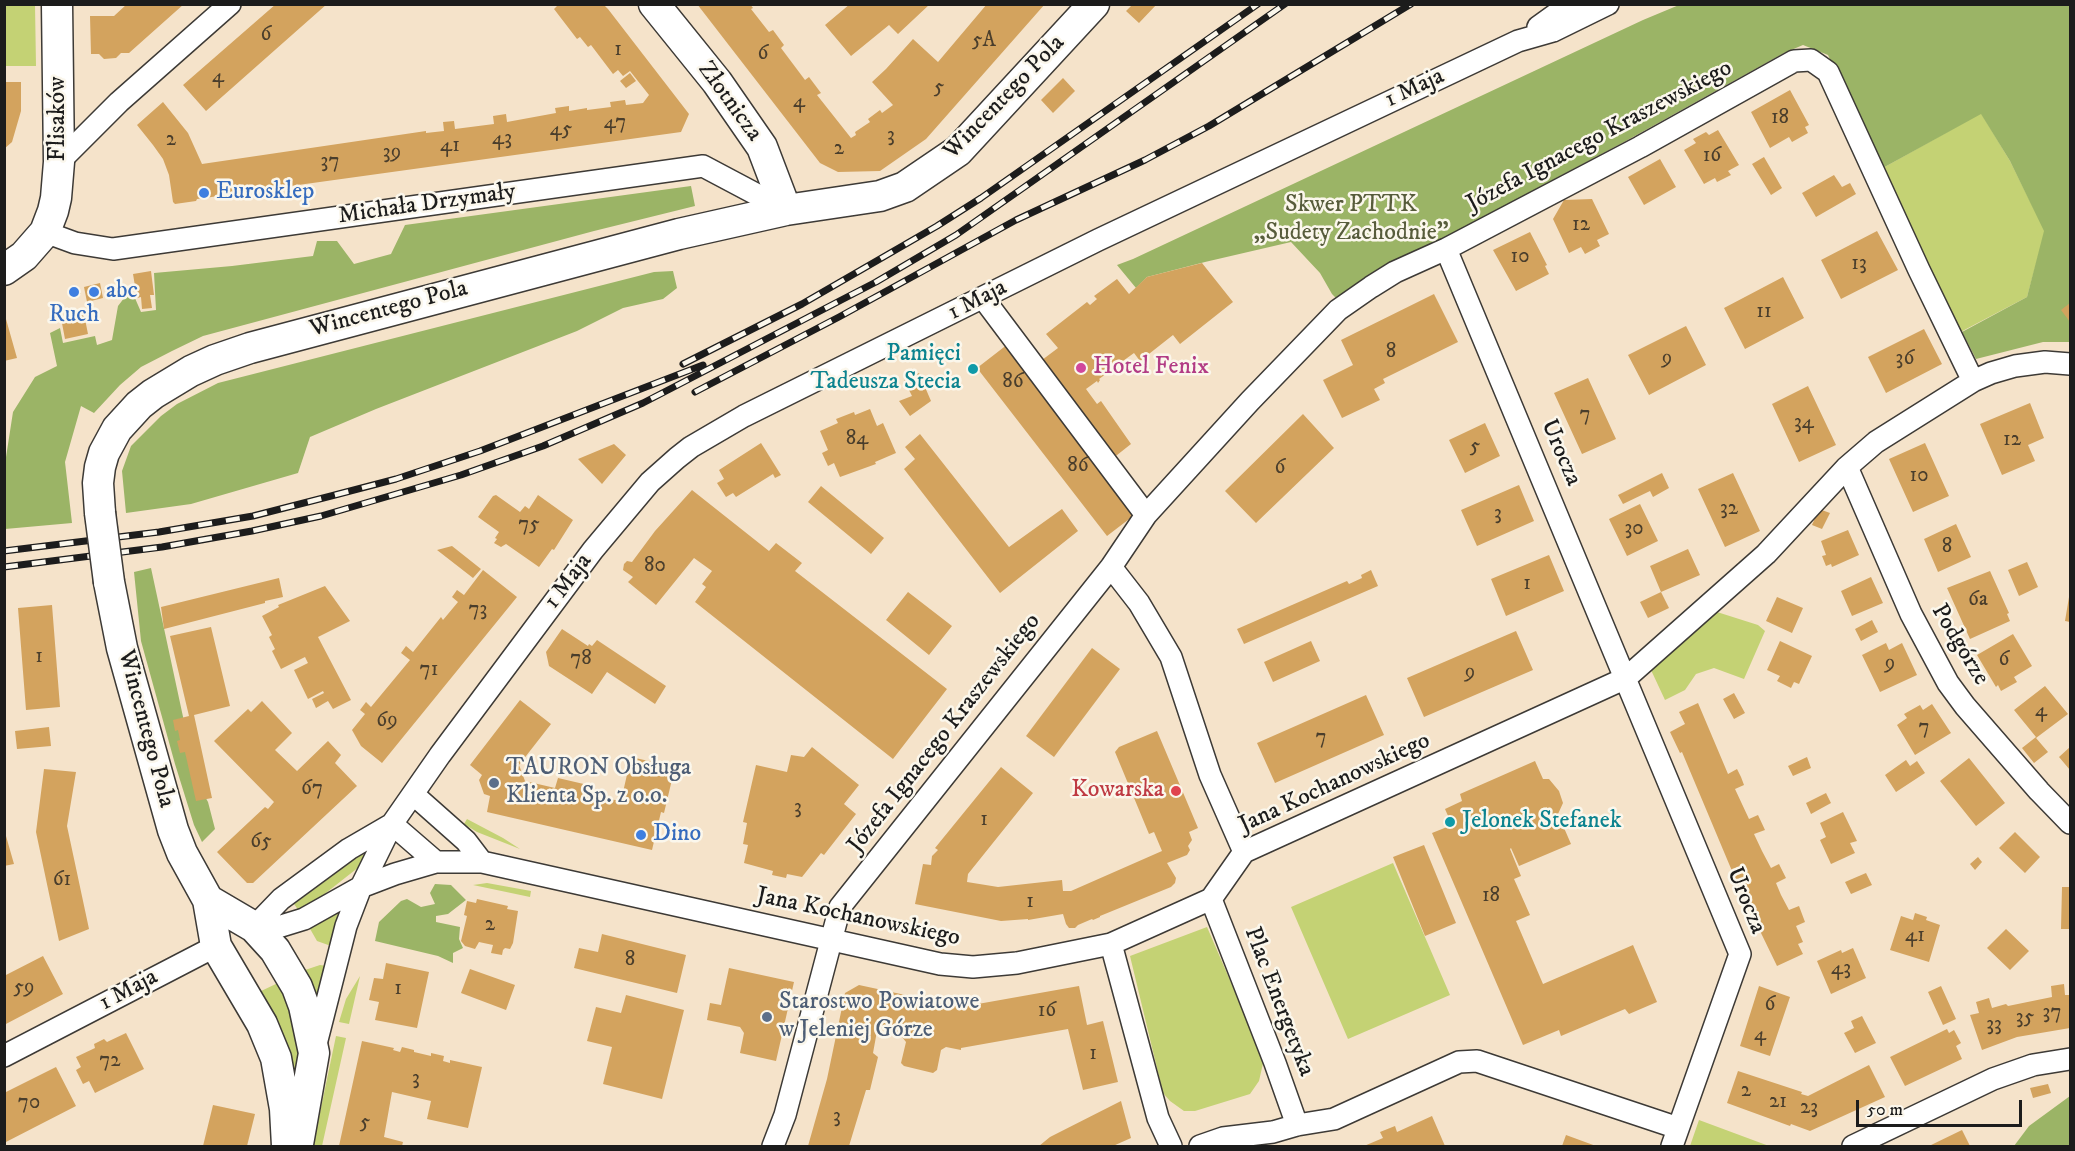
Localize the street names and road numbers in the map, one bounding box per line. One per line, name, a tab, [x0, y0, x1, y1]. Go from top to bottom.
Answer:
street label: Wincentego Pola	[938, 30, 1072, 166]
street label: Józefa Ignacego Kraszewskiego	[1462, 55, 1738, 219]
street label: Złotnicza	[690, 56, 768, 148]
street label: 1 Maja	[1381, 63, 1449, 115]
street label: Flisaków	[45, 77, 73, 161]
street label: Michała Drzymały	[336, 178, 518, 232]
street label: 1 Maja	[944, 274, 1012, 328]
street label: Wincentego Pola	[307, 275, 471, 345]
street label: Urocza	[1533, 415, 1587, 491]
street label: 1 Maja	[539, 549, 599, 615]
street label: Podgórze	[1924, 599, 1994, 691]
street label: Józefa Ignacego Kraszewskiego	[842, 608, 1048, 860]
street label: Wincentego Pola	[110, 647, 180, 811]
street label: Jana Kochanowskiego	[1235, 727, 1435, 841]
street label: Urocza	[1719, 863, 1771, 939]
street label: Jana Kochanowskiego	[754, 882, 962, 954]
street label: Plac Energetyka	[1236, 923, 1320, 1081]
street label: 1 Maja	[95, 964, 163, 1018]

